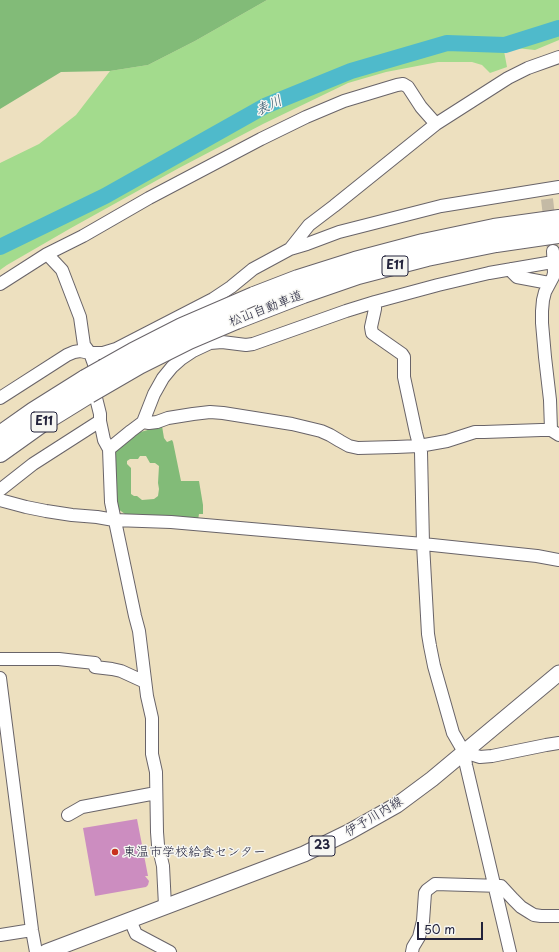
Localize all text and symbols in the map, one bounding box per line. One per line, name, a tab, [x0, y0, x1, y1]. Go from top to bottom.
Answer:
water label: 表川	[253, 92, 285, 120]
road number: E11	[382, 256, 408, 276]
street label: 松山自動車道	[227, 288, 305, 330]
road number: E11	[31, 412, 57, 432]
street label: 伊予川内線	[342, 794, 406, 840]
road number: 23	[309, 836, 335, 856]
place label: 東温市学校給食センター	[123, 844, 266, 860]
marker: 東温市学校給食センター	[110, 847, 120, 857]
scale bar	[419, 914, 485, 940]
text: 50 m	[424, 920, 455, 938]

